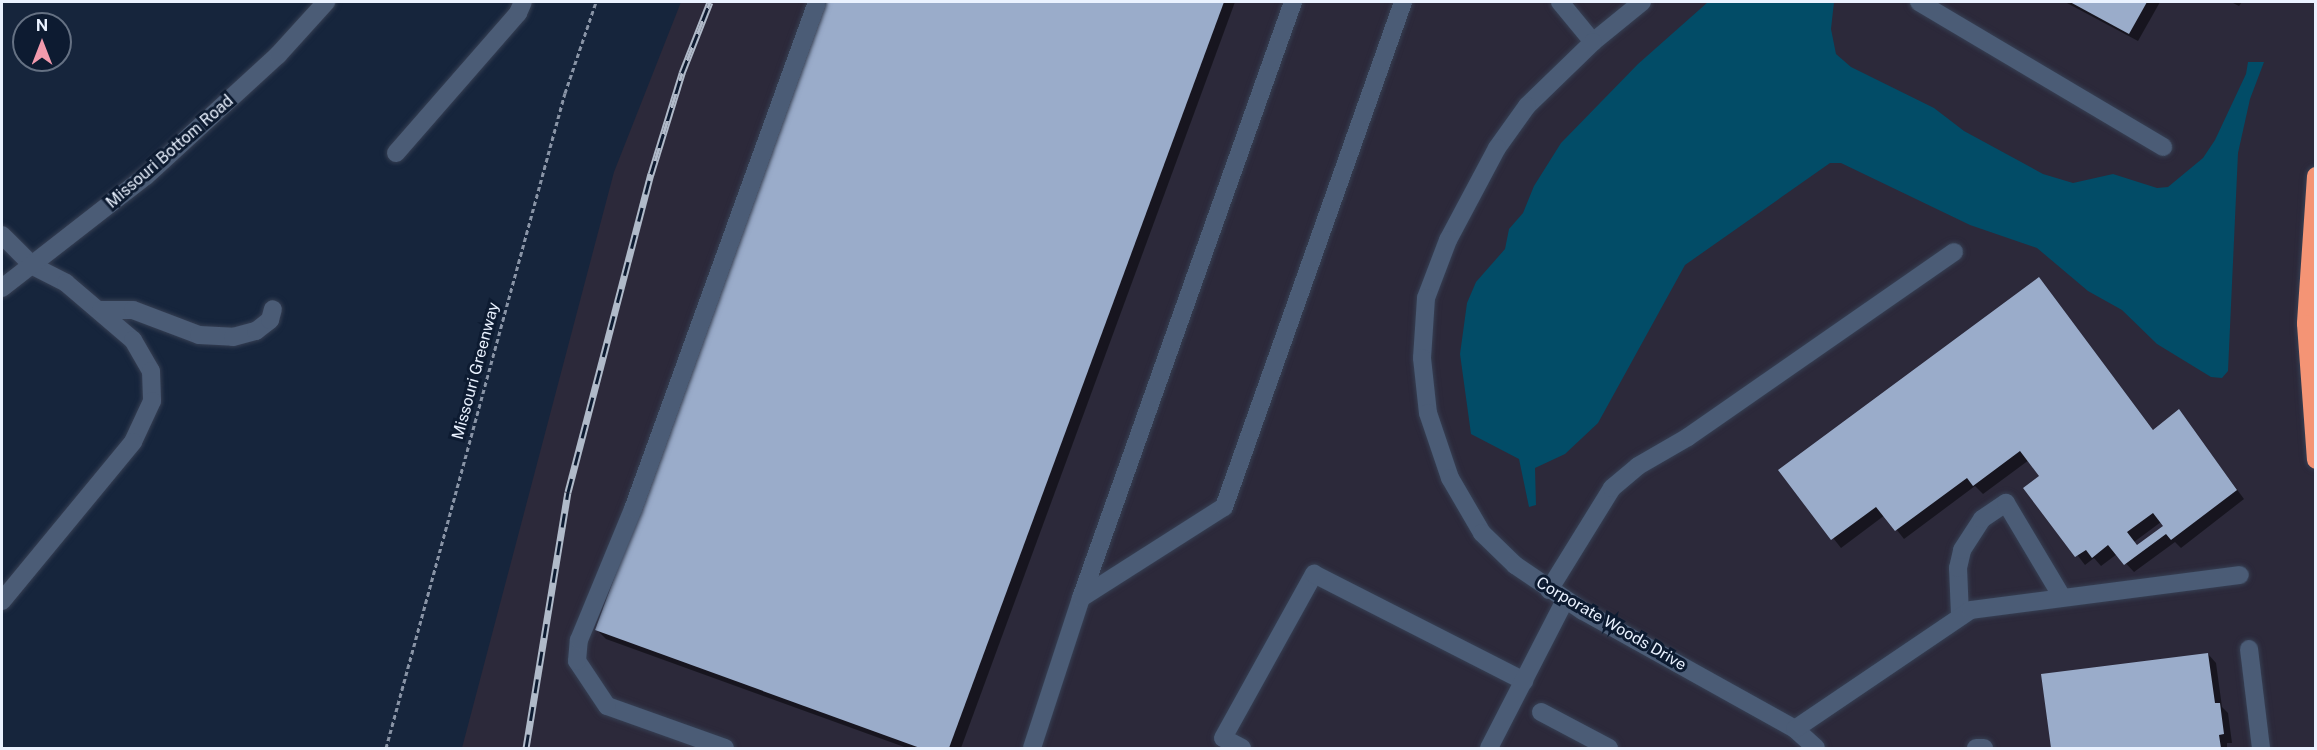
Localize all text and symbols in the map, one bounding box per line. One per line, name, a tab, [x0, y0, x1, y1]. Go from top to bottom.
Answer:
north arrow	[12, 12, 72, 72]
text: N	[36, 16, 48, 35]
street label: Missouri Bottom Road	[102, 91, 238, 213]
street label: Missouri Greenway	[448, 300, 504, 442]
street label: Corporate Woods Drive	[1532, 573, 1690, 675]

